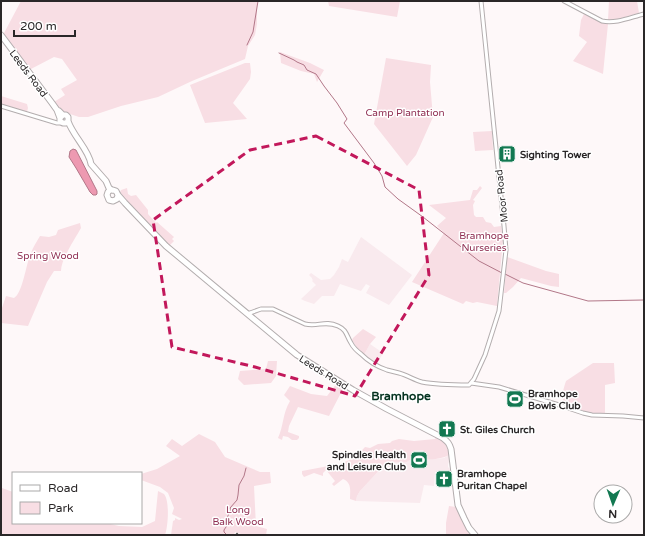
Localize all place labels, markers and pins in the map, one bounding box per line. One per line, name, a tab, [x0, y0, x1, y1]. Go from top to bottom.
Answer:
building icon: Sighting Tower	[497, 144, 517, 164]
place label: Sighting Tower	[520, 149, 591, 161]
place label: Bramhope Bowls Club	[528, 388, 581, 412]
sports icon: Bramhope Bowls Club	[505, 389, 525, 409]
church icon: St. Giles Church	[437, 419, 457, 439]
place label: St. Giles Church	[460, 424, 535, 436]
place label: Spindles Health and Leisure Club	[327, 449, 407, 473]
sports icon: Spindles Health and Leisure Club	[409, 450, 429, 470]
place label: Bramhope Puritan Chapel	[457, 468, 527, 492]
church icon: Bramhope Puritan Chapel	[434, 469, 454, 489]

